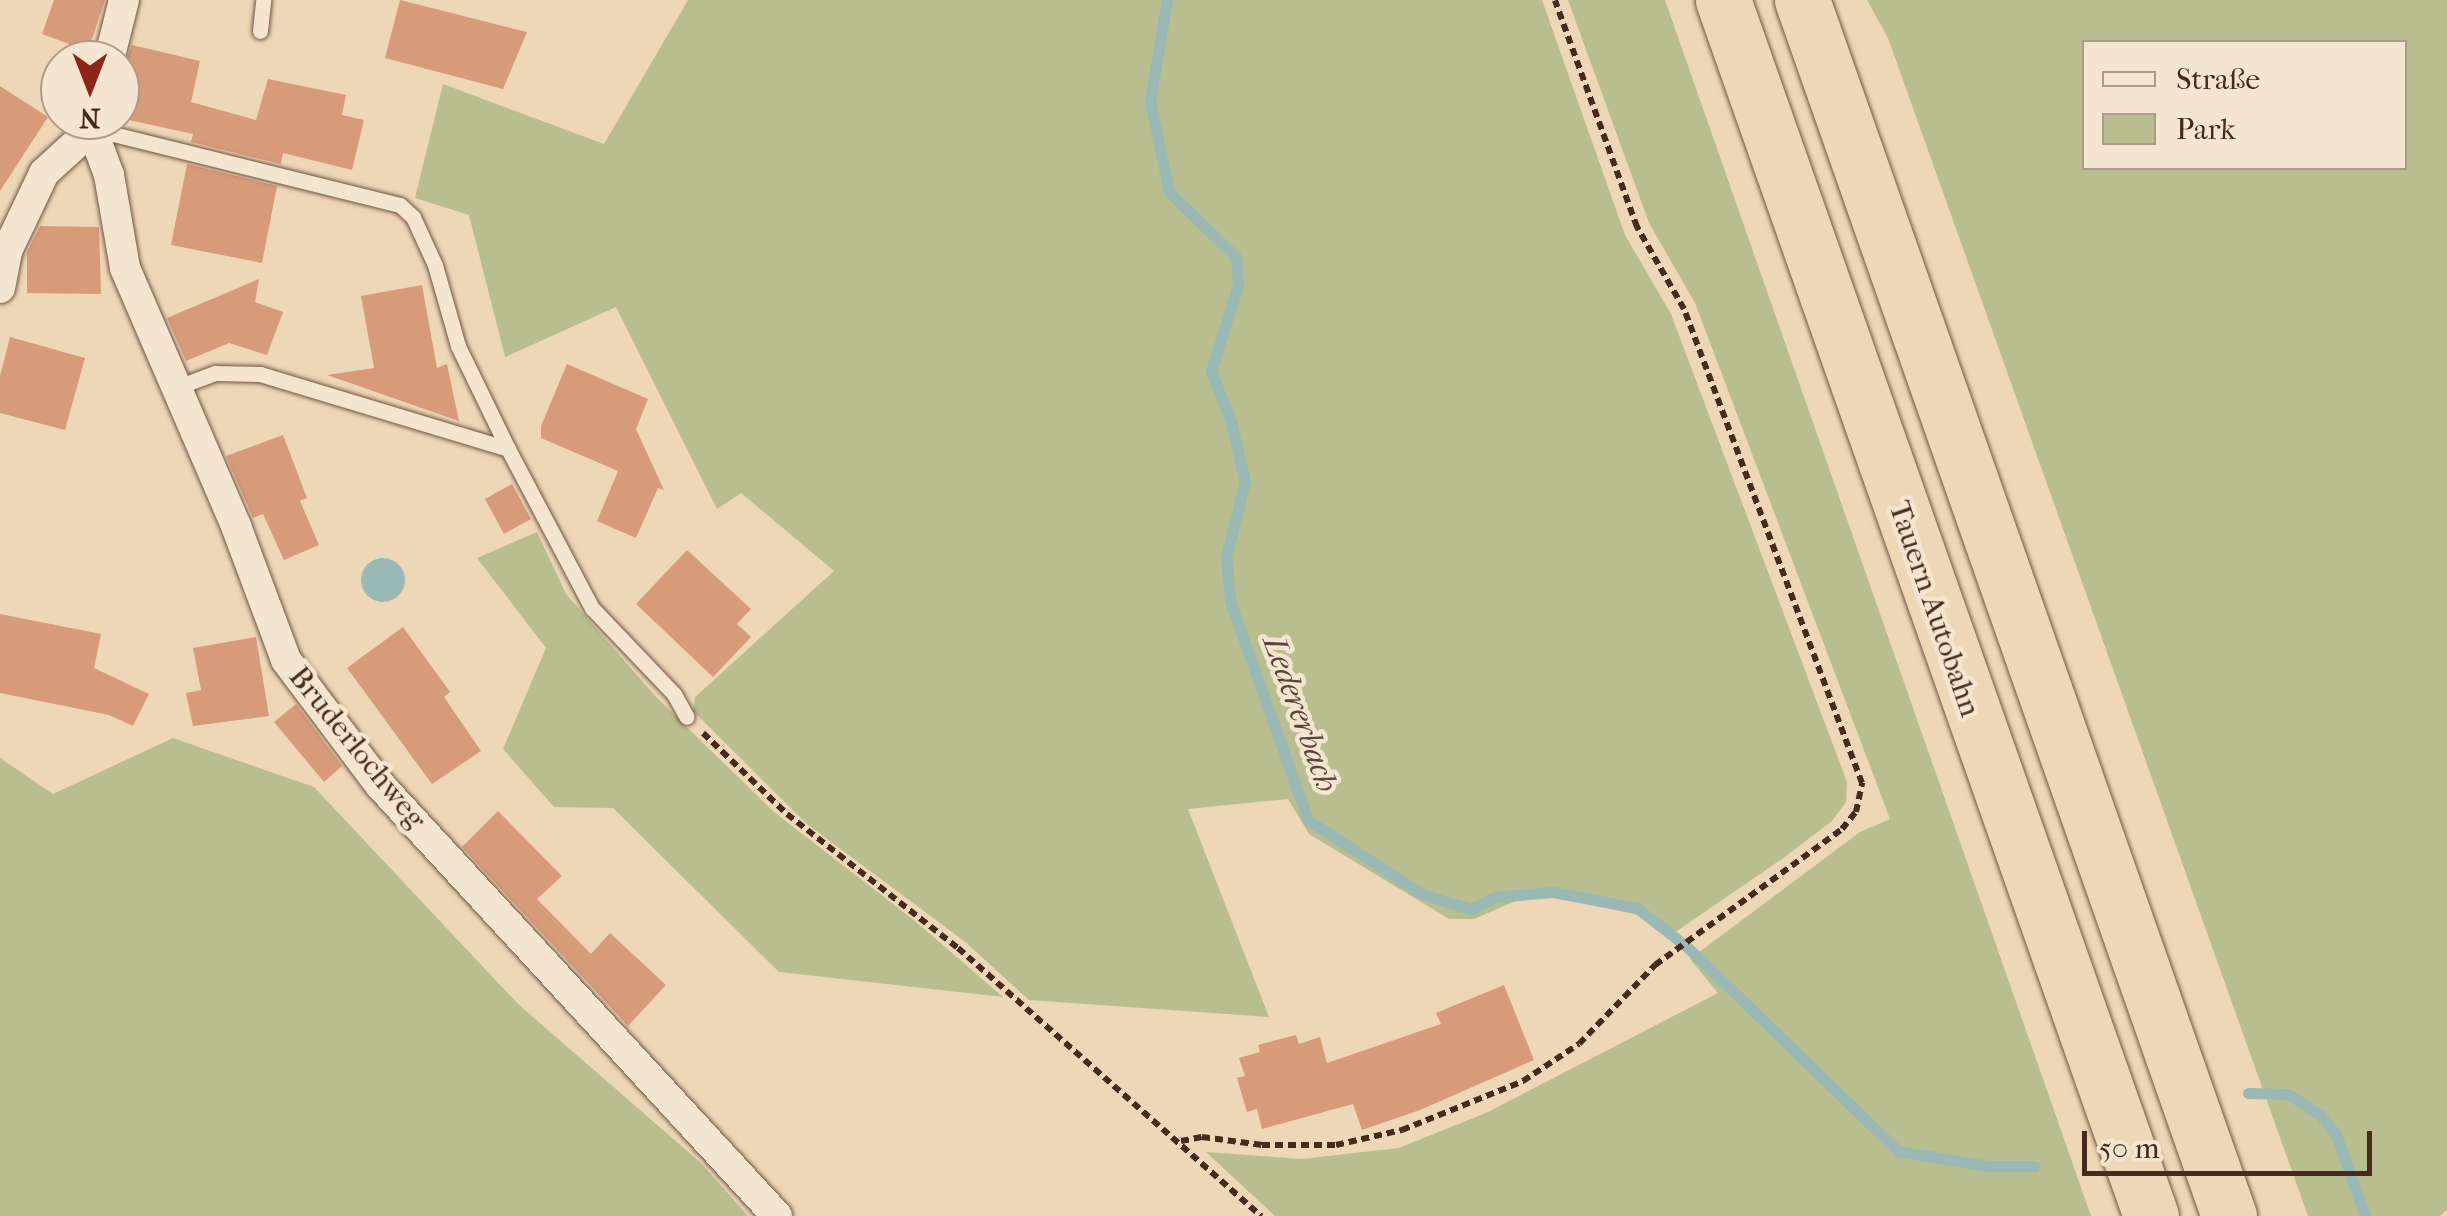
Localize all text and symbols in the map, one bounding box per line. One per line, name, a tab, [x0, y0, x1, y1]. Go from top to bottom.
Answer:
north arrow	[40, 40, 140, 140]
legend	[2082, 40, 2407, 170]
text: Straße	[2176, 62, 2260, 97]
text: N	[79, 102, 101, 135]
text: Park	[2176, 112, 2236, 147]
street label: Tauern Autobahn	[1880, 497, 1988, 721]
water label: Ledererbach	[1254, 631, 1346, 797]
street label: Bruderlochweg	[281, 660, 433, 836]
scale bar	[2087, 1111, 2377, 1173]
text: 50 m	[2099, 1131, 2160, 1166]

